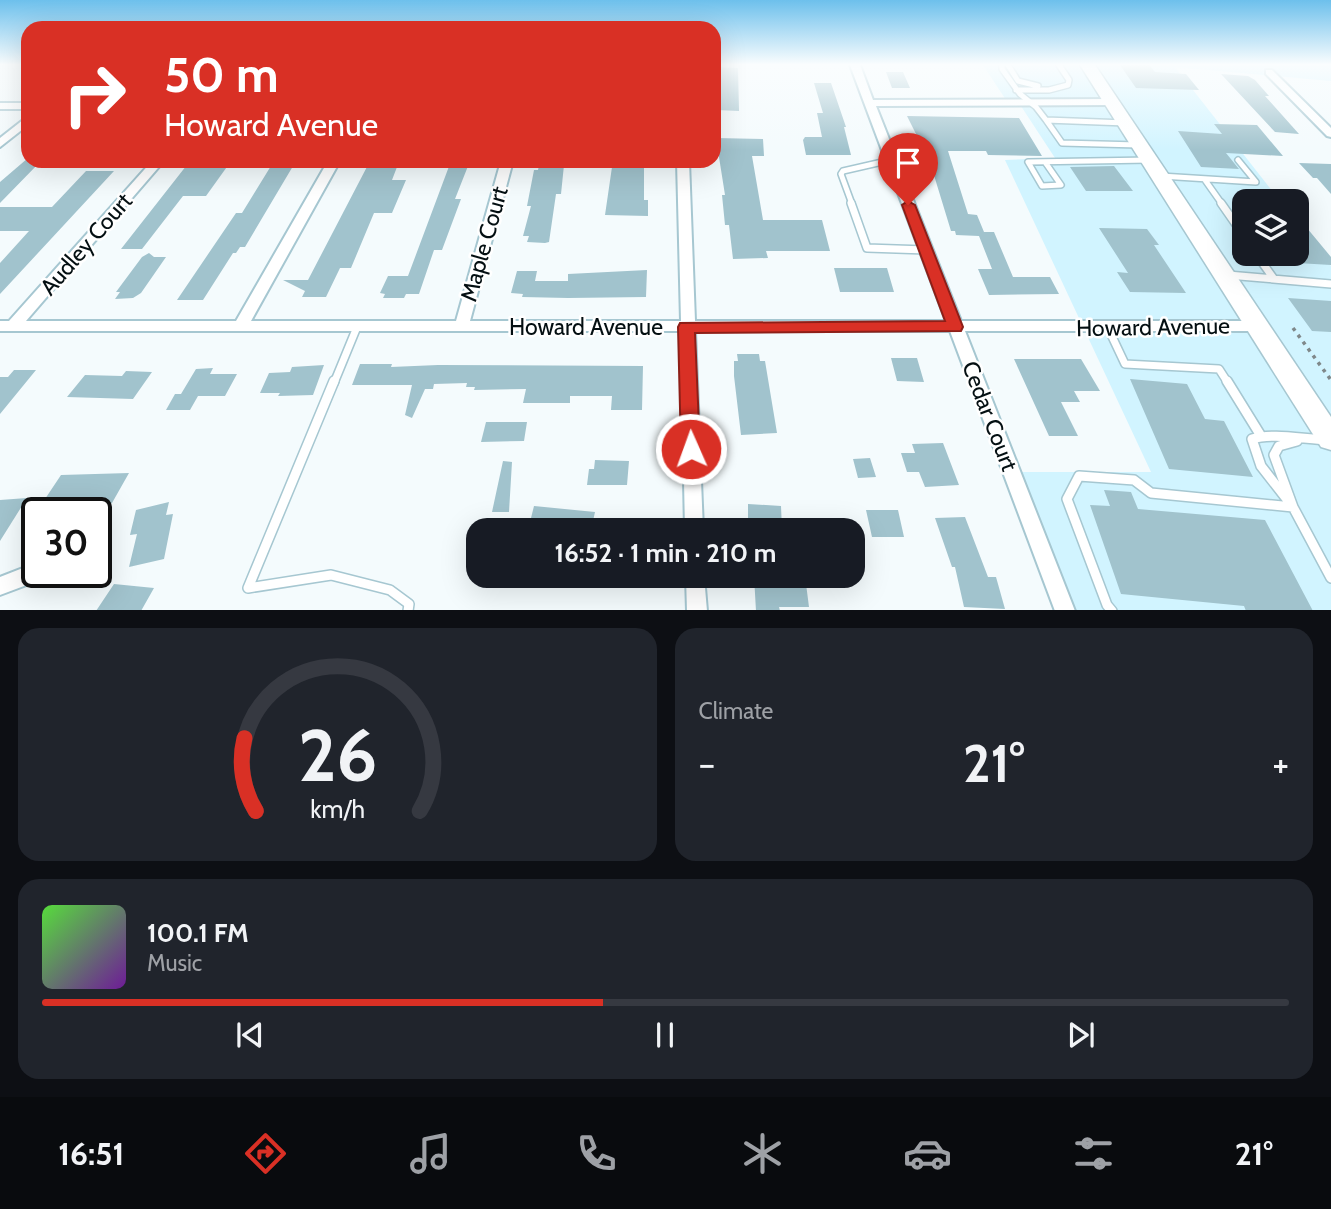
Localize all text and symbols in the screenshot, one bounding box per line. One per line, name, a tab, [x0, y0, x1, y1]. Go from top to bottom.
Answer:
text: 50 m	[164, 45, 279, 104]
icon: right	[49, 49, 140, 140]
text: Howard Avenue	[164, 105, 378, 144]
pin	[878, 133, 938, 205]
icon: arrive	[889, 144, 927, 182]
street label: Maple Court	[454, 183, 514, 305]
street label: Audley Court	[34, 187, 138, 301]
map controls	[1232, 189, 1309, 266]
button: layers	[1232, 189, 1309, 266]
street label: Howard Avenue	[1076, 312, 1230, 342]
street label: Howard Avenue	[509, 313, 663, 341]
street label: Cedar Court	[956, 357, 1024, 475]
position arrow	[654, 412, 728, 486]
speed limit sign: 30	[21, 497, 112, 588]
text: 16:52 · 1 min · 210 m	[555, 537, 776, 569]
text: Climate	[699, 697, 773, 725]
text: 26	[298, 711, 377, 799]
text: 21°	[963, 732, 1025, 795]
text: −	[699, 740, 715, 787]
text: +	[1272, 740, 1289, 787]
text: km/h	[310, 793, 365, 823]
text: 100.1 FM	[147, 917, 249, 949]
text: Music	[147, 949, 202, 977]
icon: previous	[231, 1016, 269, 1054]
icon: pause	[646, 1016, 684, 1054]
icon: next	[1062, 1016, 1100, 1054]
icon: directions	[241, 1129, 290, 1178]
icon: music	[406, 1129, 455, 1178]
icon: phone	[572, 1129, 621, 1178]
icon: climate	[738, 1129, 787, 1178]
icon: car	[903, 1129, 952, 1178]
icon: filters	[1069, 1129, 1118, 1178]
text: 16:51	[58, 1134, 124, 1173]
text: 21°	[1235, 1134, 1273, 1173]

